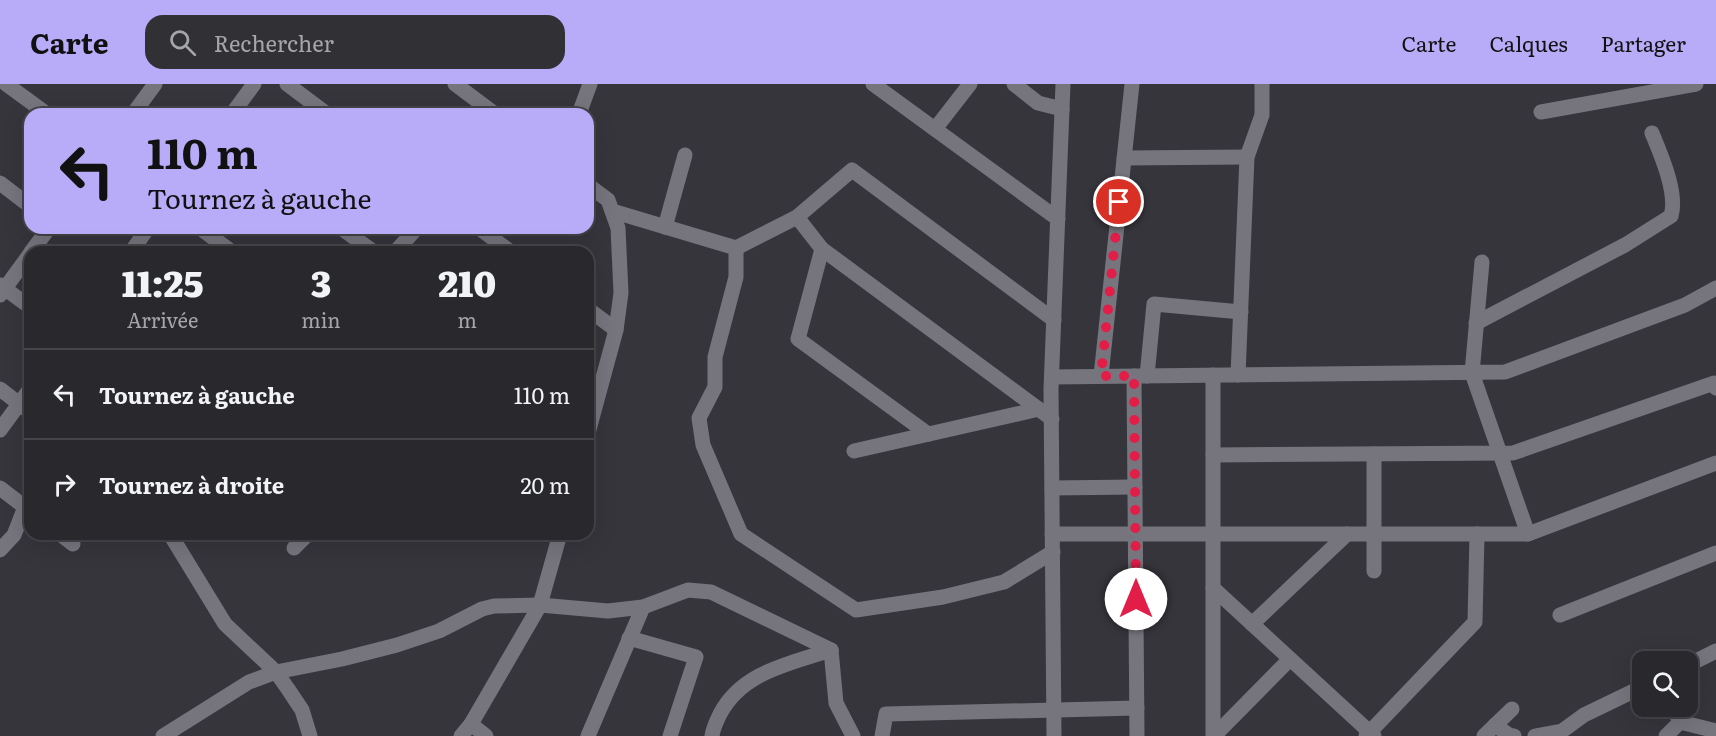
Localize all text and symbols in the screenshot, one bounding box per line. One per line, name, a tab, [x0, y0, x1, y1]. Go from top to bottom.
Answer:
search box	[145, 15, 565, 69]
text: Carte	[30, 21, 109, 63]
icon: search	[166, 26, 199, 59]
text: Rechercher	[214, 26, 334, 59]
text: Carte	[1402, 27, 1456, 58]
text: Calques	[1489, 27, 1568, 58]
text: Partager	[1601, 27, 1686, 58]
text: 110 m	[147, 120, 258, 182]
icon: left	[48, 132, 126, 210]
pin	[1093, 176, 1144, 227]
text: Tournez à gauche	[147, 177, 371, 217]
icon: arrive	[1102, 185, 1135, 218]
text: 11:25	[122, 255, 204, 308]
text: 3	[311, 255, 331, 308]
text: 210	[438, 255, 496, 308]
text: Arrivée	[127, 304, 198, 334]
text: min	[301, 304, 341, 334]
text: m	[458, 304, 477, 334]
icon: left	[48, 378, 81, 411]
text: Tournez à gauche	[99, 378, 295, 411]
text: 110 m	[514, 378, 570, 411]
icon: right	[48, 468, 81, 501]
text: Tournez à droite	[99, 468, 284, 501]
text: 20 m	[520, 468, 570, 501]
position arrow	[1104, 567, 1168, 631]
map controls	[1632, 651, 1698, 717]
button: search	[1632, 651, 1698, 717]

